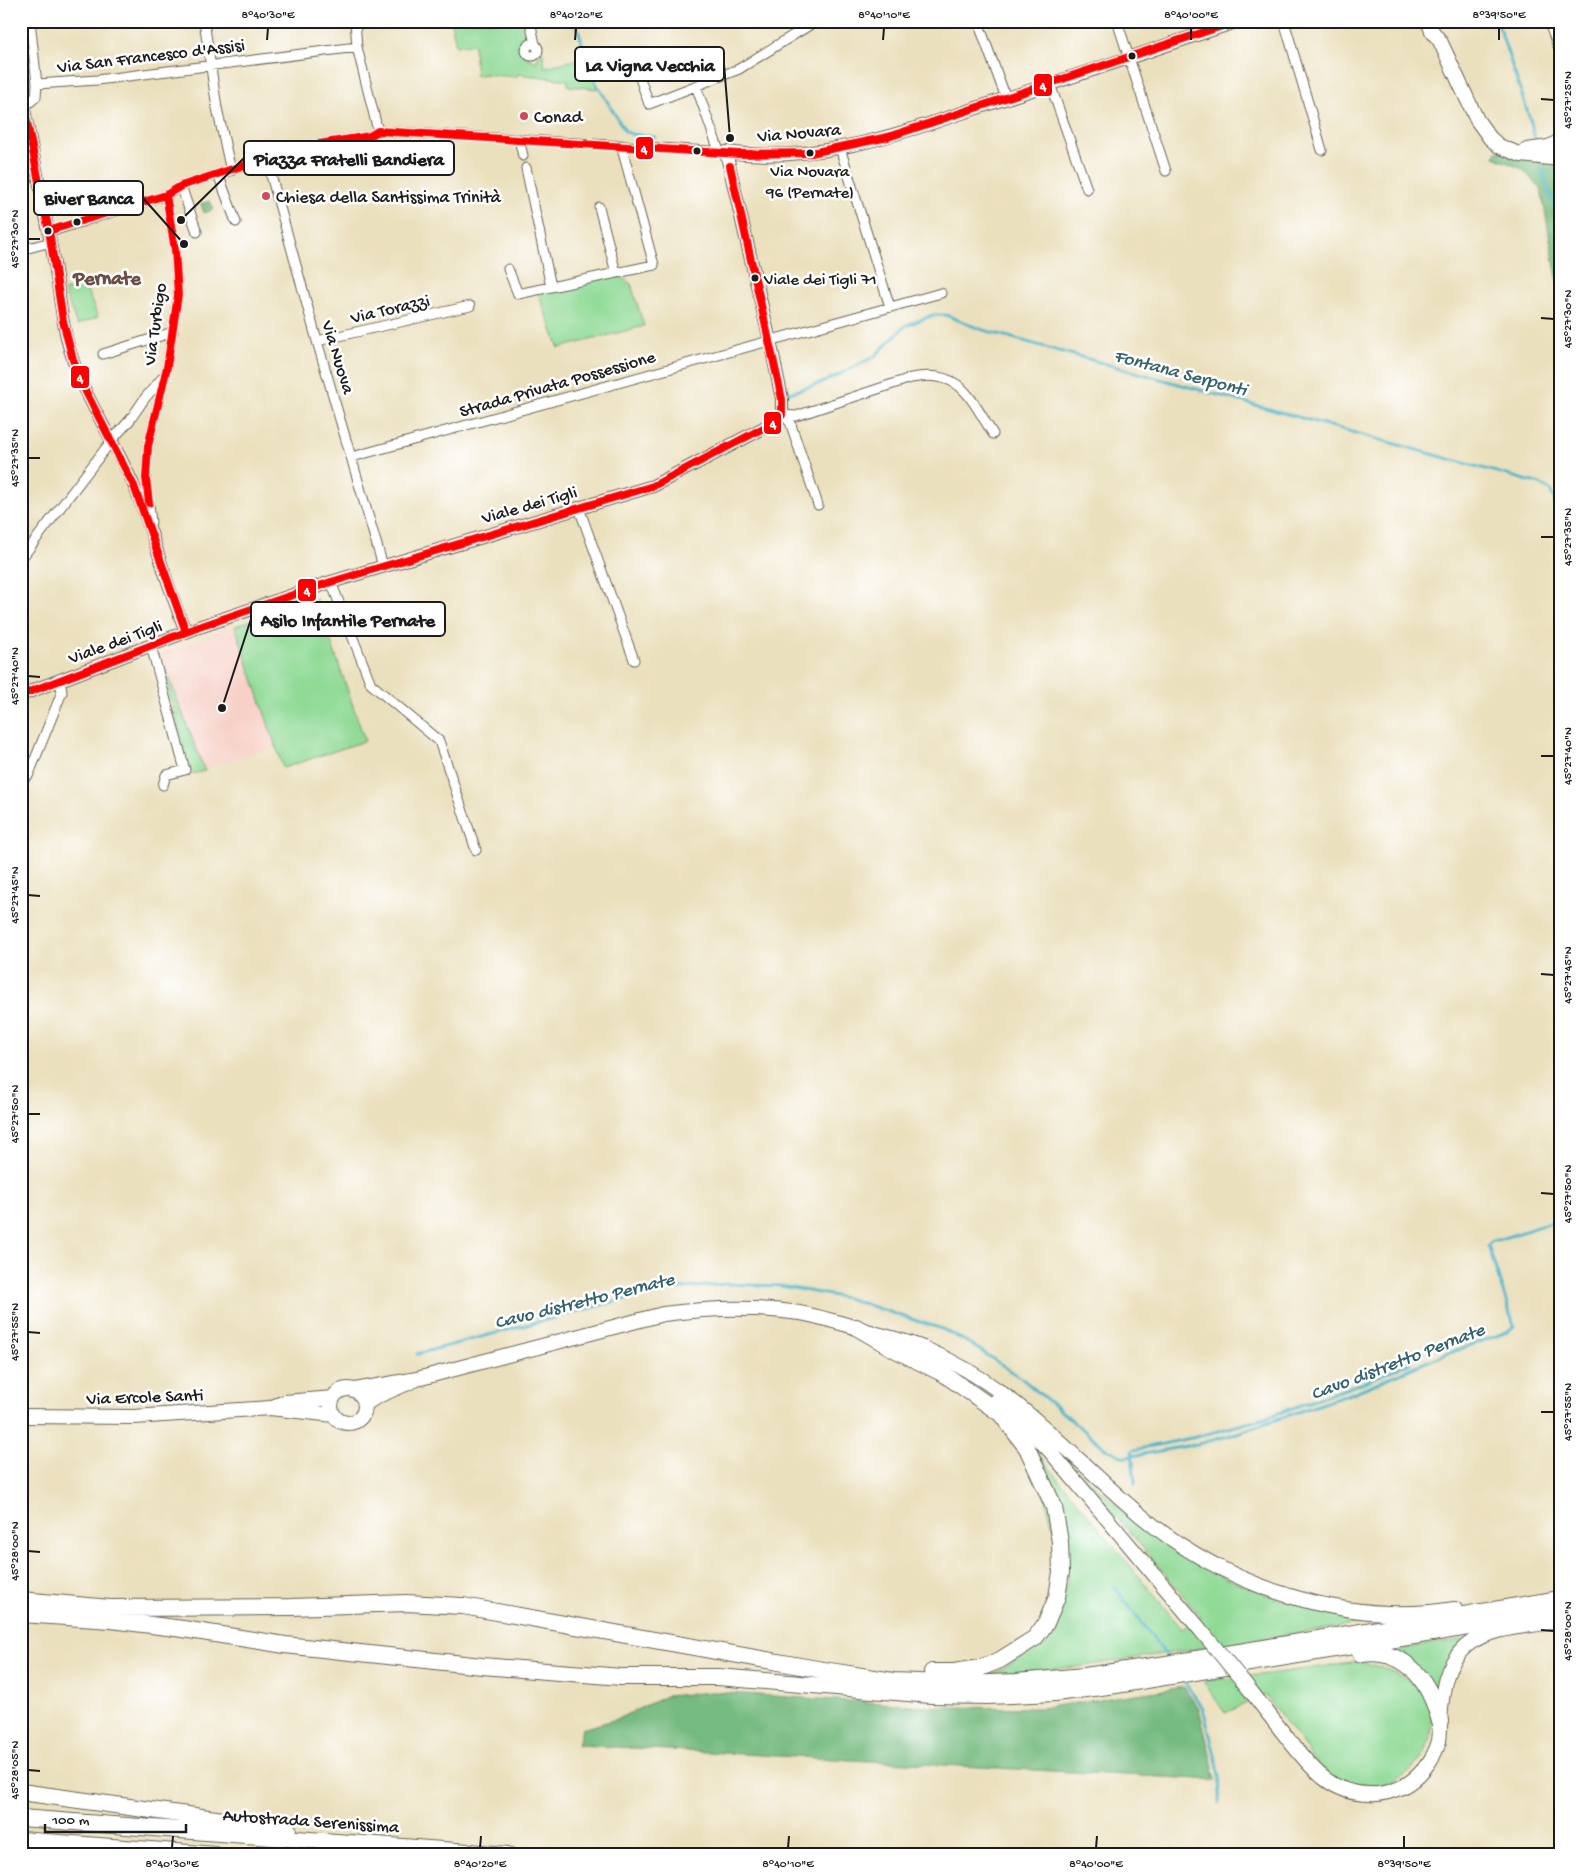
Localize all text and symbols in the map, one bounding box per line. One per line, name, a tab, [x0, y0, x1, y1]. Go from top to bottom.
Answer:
text: 8°40'30"E	[241, 9, 295, 23]
text: 8°40'20"E	[550, 9, 603, 23]
text: 8°40'10"E	[858, 9, 910, 23]
text: 8°40'00"E	[1164, 9, 1218, 23]
text: 8°39'50"E	[1473, 9, 1526, 23]
street label: Via San Francesco d'Assisi	[55, 36, 246, 80]
callout: La Vigna Vecchia	[575, 47, 724, 81]
unlabelled marker	[1127, 51, 1137, 61]
text: La Vigna Vecchia	[585, 56, 716, 79]
text: 45°27'25"N	[1562, 71, 1576, 129]
line badge: 4	[1033, 73, 1053, 97]
text: 4	[1039, 79, 1047, 96]
place label: Conad	[534, 108, 584, 129]
marker: Conad	[518, 110, 530, 122]
street label: Via Novara	[756, 120, 843, 149]
line badge: 4	[635, 136, 654, 160]
callout: Piazza Fratelli Bandiera	[244, 141, 454, 175]
text: 4	[640, 142, 648, 159]
unlabelled marker	[692, 146, 702, 156]
marker: Via Novara 96 (Pernate)	[805, 148, 815, 158]
text: Piazza Fratelli Bandiera	[253, 150, 446, 173]
place label: Via Novara 96 (Pernate)	[765, 163, 854, 204]
callout: Biver Banca	[34, 181, 143, 215]
place label: Chiesa della Santissima Trinità	[276, 188, 502, 209]
text: Biver Banca	[43, 189, 135, 212]
marker: Chiesa della Santissima Trinità	[260, 190, 272, 202]
text: 45°27'30"N	[9, 210, 23, 268]
unlabelled marker	[72, 217, 82, 227]
unlabelled marker	[43, 226, 53, 236]
district label: Pernate	[72, 269, 141, 292]
place label: Viale dei Tigli 71	[763, 271, 877, 291]
marker: Viale dei Tigli 71	[750, 273, 760, 283]
street label: Via Turbigo	[140, 282, 173, 368]
text: 45°27'30"N	[1562, 290, 1576, 348]
street label: Via Torazzi	[348, 291, 432, 330]
street label: Via Nuova	[315, 318, 358, 398]
water label: Fontana Serponti	[1111, 346, 1251, 404]
street label: Strada Privata Possessione	[457, 347, 659, 423]
line badge: 4	[70, 365, 90, 389]
text: 4	[76, 371, 84, 388]
line badge: 4	[763, 411, 782, 435]
text: 4	[769, 417, 777, 434]
text: 45°27'35"N	[9, 429, 23, 487]
street label: Viale dei Tigli	[479, 483, 580, 530]
text: 45°27'35"N	[1562, 508, 1576, 566]
line badge: 4	[297, 578, 317, 602]
text: 4	[303, 584, 311, 601]
callout: Asilo Infantile Pernate	[251, 602, 445, 636]
text: Asilo Infantile Pernate	[260, 611, 436, 634]
street label: Viale dei Tigli	[65, 617, 166, 670]
text: 45°27'40"N	[9, 647, 23, 705]
text: 45°27'40"N	[1562, 727, 1576, 785]
text: 45°27'45"N	[9, 866, 23, 924]
text: 45°27'45"N	[1562, 946, 1576, 1004]
text: 45°27'50"N	[9, 1085, 23, 1143]
text: 45°27'50"N	[1562, 1165, 1576, 1223]
water label: Cavo distretto Pernate	[493, 1269, 678, 1336]
text: 45°27'55"N	[9, 1303, 23, 1361]
water label: Cavo distretto Pernate	[1308, 1319, 1489, 1407]
text: 45°27'55"N	[1562, 1383, 1576, 1441]
street label: Via Ercole Santi	[85, 1386, 204, 1411]
text: 45°28'00"N	[9, 1521, 23, 1581]
text: 45°28'00"N	[1562, 1601, 1576, 1661]
text: 45°28'05"N	[9, 1740, 23, 1799]
scale bar	[45, 1801, 186, 1833]
street label: Autostrada Serenissima	[222, 1806, 401, 1839]
text: 100 m	[51, 1812, 90, 1830]
text: 8°40'30"E	[145, 1858, 199, 1872]
text: 8°40'20"E	[454, 1858, 507, 1872]
text: 8°40'10"E	[762, 1858, 814, 1872]
text: 8°40'00"E	[1069, 1858, 1123, 1872]
text: 8°39'50"E	[1378, 1858, 1431, 1872]

